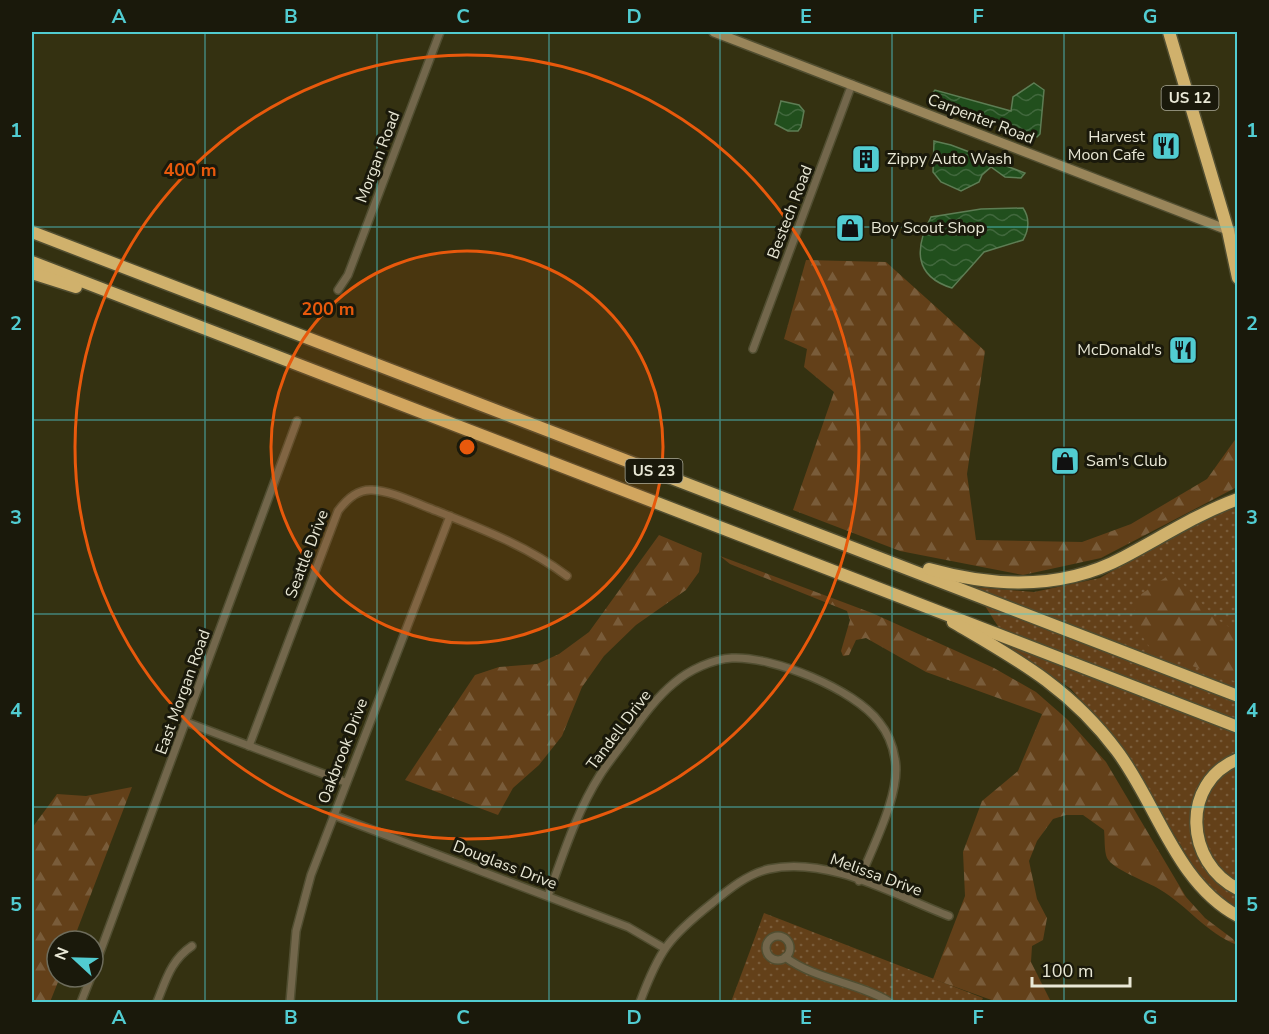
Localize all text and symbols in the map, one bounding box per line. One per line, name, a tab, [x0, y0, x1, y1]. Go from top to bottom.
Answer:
text: A	[112, 3, 127, 30]
text: B	[284, 3, 298, 30]
text: C	[456, 3, 470, 30]
text: D	[626, 3, 642, 30]
text: E	[800, 3, 812, 30]
text: F	[972, 3, 984, 30]
text: G	[1143, 3, 1157, 30]
road number: US 12	[1162, 86, 1218, 110]
street label: Carpenter Road	[924, 89, 1038, 149]
street label: Morgan Road	[350, 108, 406, 206]
text: 1	[10, 117, 22, 144]
text: 1	[1246, 117, 1258, 144]
place label: Harvest Moon Cafe	[1068, 126, 1145, 166]
restaurant icon: Harvest Moon Cafe	[1150, 130, 1182, 162]
building icon: Zippy Auto Wash	[850, 143, 882, 175]
place label: Zippy Auto Wash	[887, 148, 1012, 170]
text: 400 m	[163, 158, 217, 182]
street label: Bestech Road	[762, 162, 818, 262]
shop icon: Boy Scout Shop	[834, 212, 866, 244]
place label: Boy Scout Shop	[871, 217, 985, 239]
text: 200 m	[301, 297, 355, 321]
text: 2	[10, 310, 22, 337]
text: 2	[1246, 310, 1258, 337]
restaurant icon: McDonald's	[1167, 334, 1199, 366]
place label: McDonald's	[1077, 339, 1162, 361]
centre of rings	[457, 437, 477, 457]
shop icon: Sam's Club	[1049, 445, 1081, 477]
place label: Sam's Club	[1086, 450, 1167, 472]
road number: US 23	[626, 459, 682, 483]
text: 3	[10, 504, 22, 531]
text: 3	[1246, 504, 1258, 531]
street label: Seattle Drive	[280, 507, 334, 601]
street label: East Morgan Road	[150, 626, 216, 758]
street label: Tandell Drive	[582, 685, 656, 775]
street label: Oakbrook Drive	[313, 695, 373, 807]
text: 4	[10, 697, 22, 724]
text: 4	[1246, 697, 1258, 724]
street label: Douglass Drive	[450, 835, 560, 895]
street label: Melissa Drive	[827, 848, 925, 902]
text: 5	[10, 891, 22, 918]
text: 5	[1246, 891, 1258, 918]
north arrow	[45, 929, 105, 989]
text: N	[50, 944, 74, 963]
scale bar	[1032, 950, 1130, 988]
text: 100 m	[1041, 959, 1093, 983]
text: A	[112, 1004, 127, 1031]
text: B	[284, 1004, 298, 1031]
text: C	[456, 1004, 470, 1031]
text: D	[626, 1004, 642, 1031]
text: E	[800, 1004, 812, 1031]
text: F	[972, 1004, 984, 1031]
text: G	[1143, 1004, 1157, 1031]

